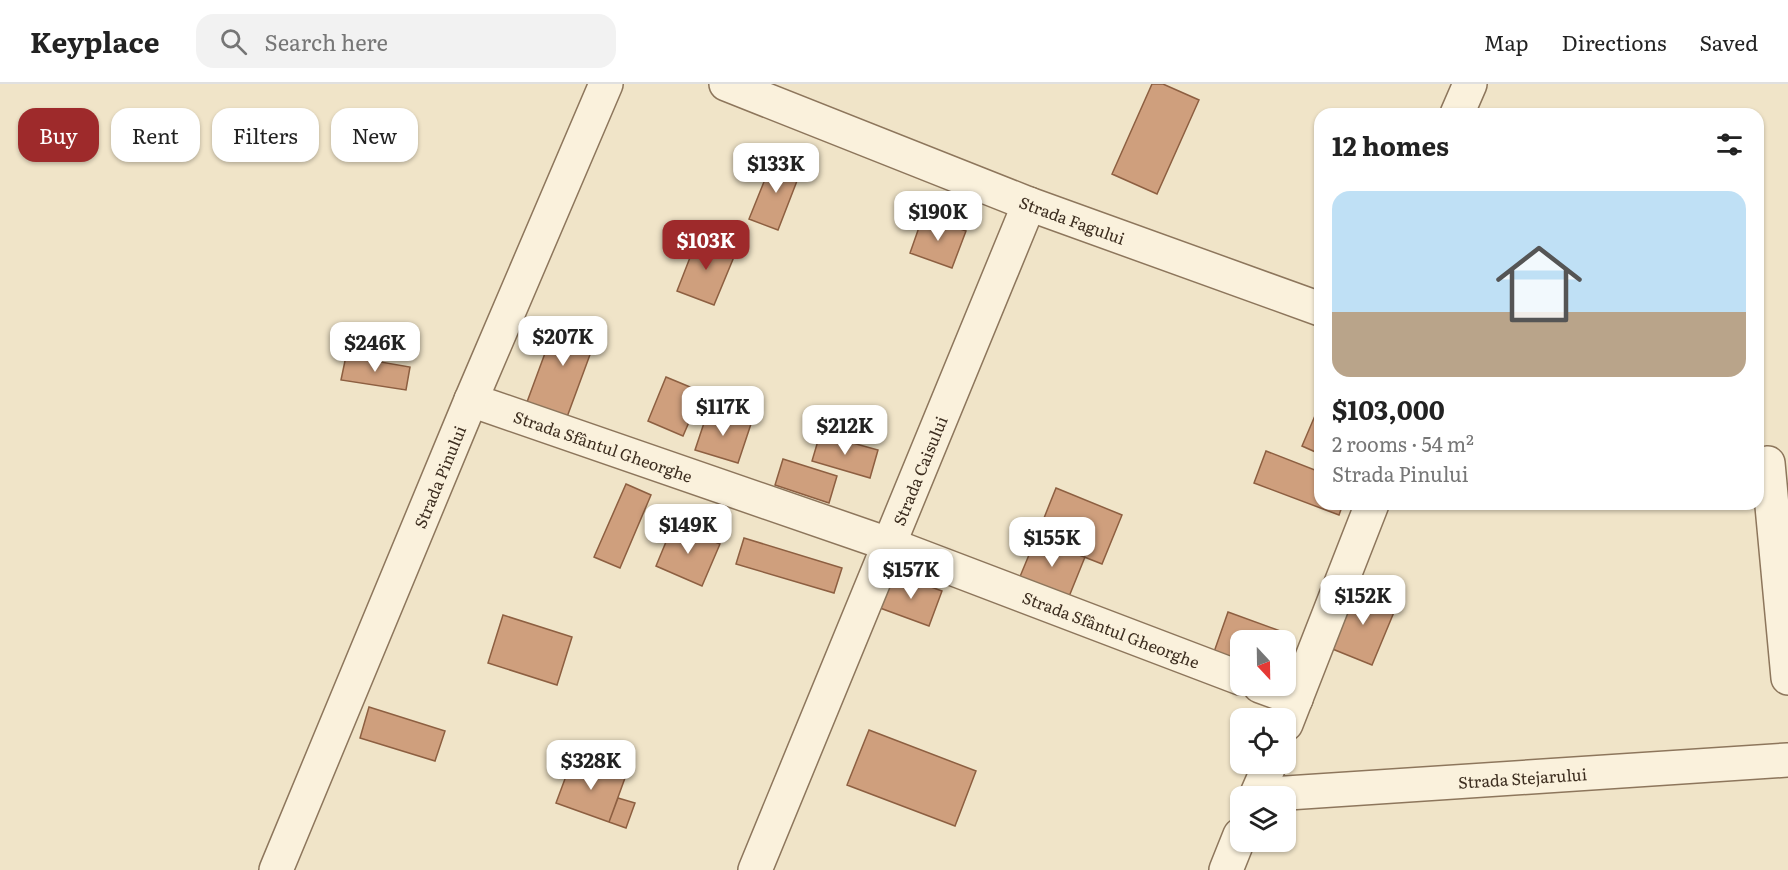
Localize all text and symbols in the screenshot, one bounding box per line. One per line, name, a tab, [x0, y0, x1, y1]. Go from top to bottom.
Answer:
search box	[196, 14, 616, 68]
text: Keyplace	[30, 20, 160, 62]
icon: search	[217, 25, 250, 58]
text: Search here	[265, 25, 388, 58]
text: Map	[1484, 26, 1529, 57]
text: Directions	[1562, 26, 1667, 57]
text: Saved	[1700, 26, 1758, 57]
chip: Buy	[18, 108, 99, 162]
chip: Rent	[111, 108, 200, 162]
chip: Filters	[212, 108, 319, 162]
chip: New	[331, 108, 418, 162]
text: 12 homes	[1332, 125, 1449, 164]
icon: filters	[1713, 128, 1746, 161]
pin: $133K	[734, 143, 818, 194]
text: $133K	[747, 147, 805, 177]
street label: Strada Fagului	[1016, 189, 1129, 250]
pin: $190K	[896, 191, 980, 242]
text: $190K	[908, 195, 968, 225]
pin: $103K	[664, 220, 748, 271]
text: $103K	[677, 224, 736, 254]
icon: home	[1485, 230, 1593, 338]
pin: $207K	[521, 316, 605, 367]
text: $207K	[532, 320, 594, 350]
pin: $246K	[333, 322, 417, 373]
text: $246K	[344, 326, 406, 356]
pin: $117K	[681, 386, 765, 437]
text: $103,000	[1332, 389, 1445, 428]
text: $117K	[696, 390, 750, 420]
street label: Strada Sfântul Gheorghe	[511, 404, 696, 488]
pin: $212K	[803, 405, 887, 456]
text: $212K	[816, 409, 874, 439]
street label: Strada Caisului	[886, 412, 953, 529]
street label: Strada Pinului	[407, 421, 471, 532]
text: 2 rooms · 54 m²	[1332, 428, 1474, 458]
text: Strada Pinului	[1332, 458, 1468, 488]
pin: $149K	[646, 504, 730, 555]
text: $149K	[659, 508, 717, 538]
pin: $155K	[1010, 517, 1094, 568]
text: $155K	[1023, 521, 1081, 551]
pin: $157K	[869, 549, 953, 600]
text: $157K	[882, 553, 940, 583]
pin: $152K	[1321, 575, 1405, 626]
text: $152K	[1334, 579, 1392, 609]
street label: Strada Sfântul Gheorghe	[1019, 584, 1203, 674]
north arrow	[1230, 630, 1296, 696]
map controls	[1230, 630, 1296, 852]
button: locate	[1230, 708, 1296, 774]
pin: $328K	[549, 740, 633, 791]
text: $328K	[561, 744, 621, 774]
street label: Strada Stejarului	[1457, 761, 1588, 794]
button: layers	[1230, 786, 1296, 852]

